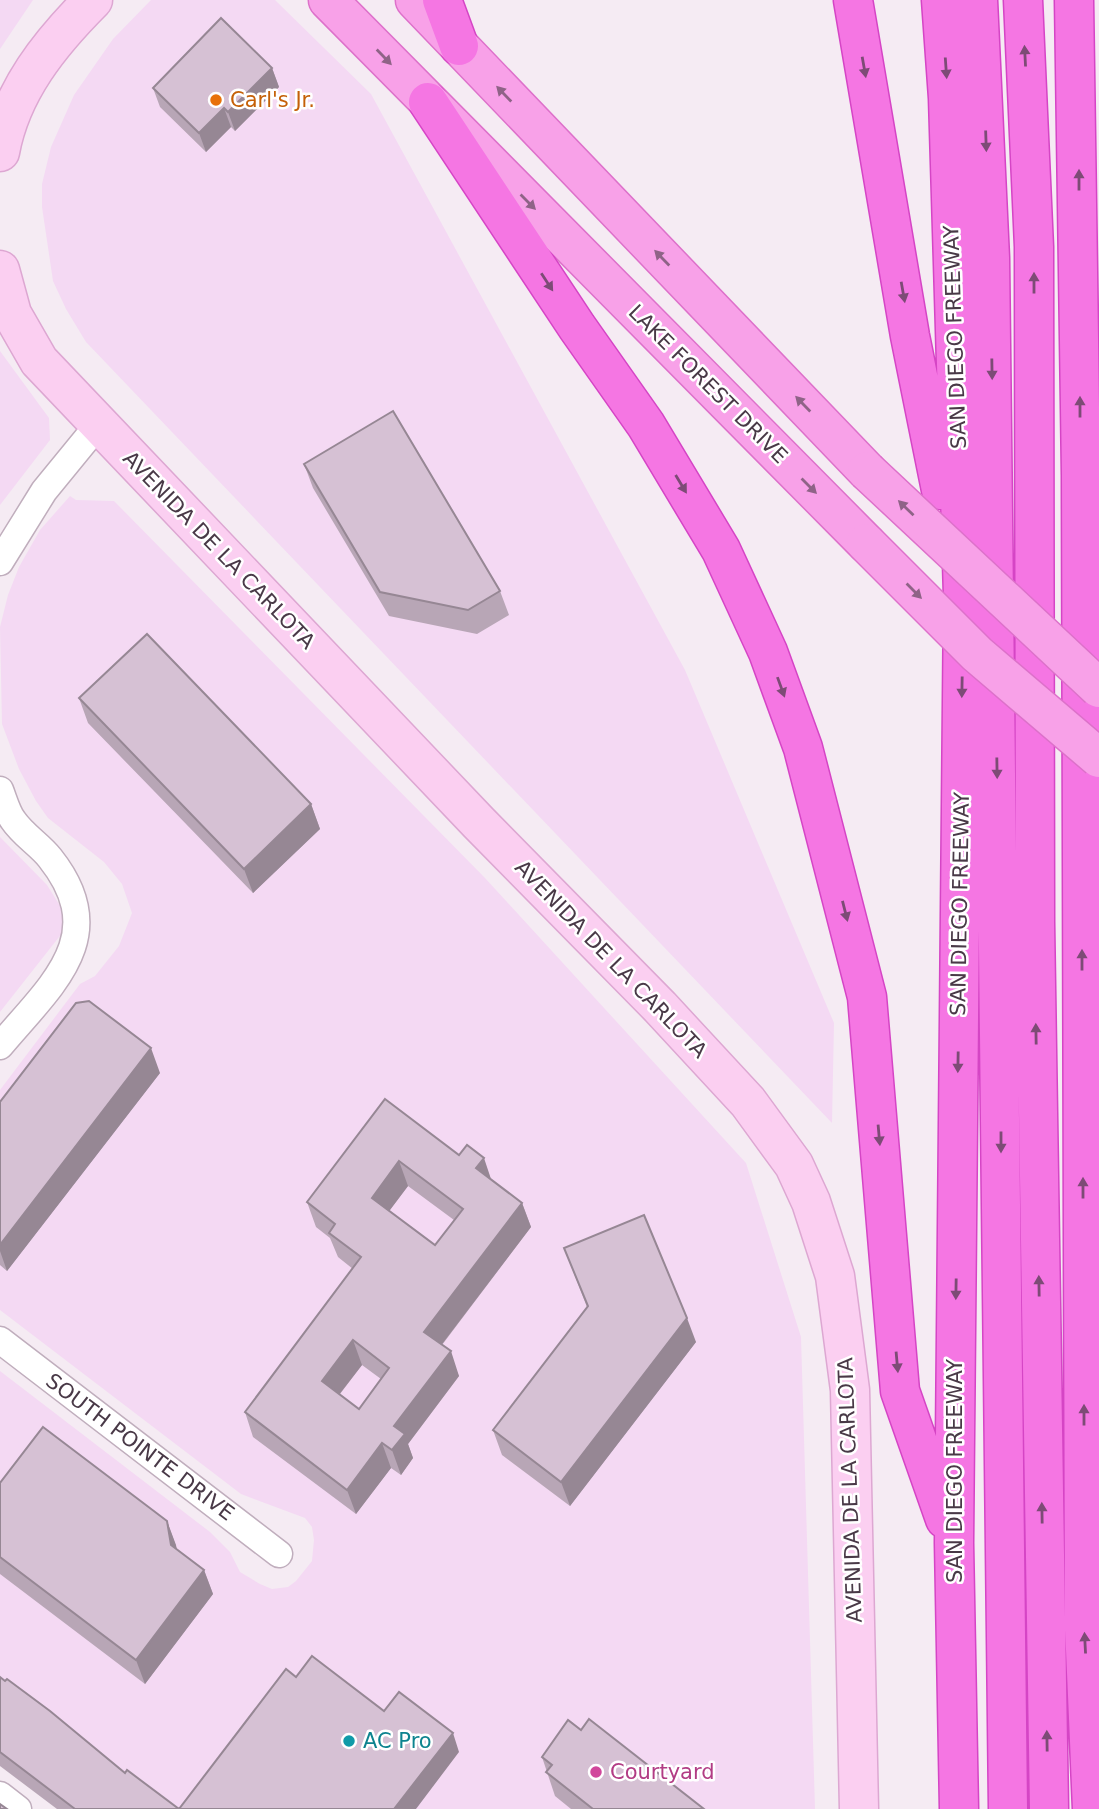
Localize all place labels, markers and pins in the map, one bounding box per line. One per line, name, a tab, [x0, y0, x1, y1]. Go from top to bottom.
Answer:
place label: Carl's Jr.	[230, 88, 315, 112]
marker: Carl's Jr.	[208, 92, 224, 108]
place label: AC Pro	[363, 1729, 432, 1753]
marker: AC Pro	[341, 1733, 357, 1749]
place label: Courtyard	[610, 1760, 715, 1784]
marker: Courtyard	[588, 1764, 604, 1780]

